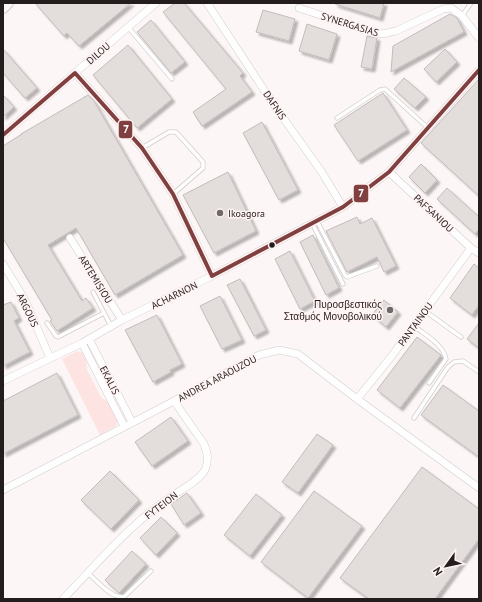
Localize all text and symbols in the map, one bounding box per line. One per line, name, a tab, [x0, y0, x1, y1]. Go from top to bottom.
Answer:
street label: SYNERGASIAS	[319, 10, 380, 39]
street label: DILOU	[84, 40, 113, 67]
street label: DAFNIS	[260, 88, 289, 122]
line badge: 7	[118, 120, 133, 139]
text: 7	[123, 122, 129, 136]
line badge: 7	[353, 184, 369, 203]
text: 7	[358, 186, 364, 200]
street label: PAFSANIOU	[411, 192, 456, 235]
place label: Ikoagora	[228, 207, 265, 220]
marker: Ikoagora	[215, 208, 225, 218]
unlabelled marker	[267, 240, 277, 250]
street label: ARTEMISIOU	[76, 253, 116, 306]
street label: ACHARNON	[149, 279, 200, 312]
street label: ARGOUS	[14, 291, 41, 329]
place label: Πυροσβεστικός Σταθμός Μονοβολικού	[284, 298, 382, 323]
street label: PANTAINOU	[395, 300, 436, 349]
marker: Πυροσβεστικός Σταθμός Μονοβολικού	[385, 305, 395, 315]
street label: ANDREA ARAOUZOU	[176, 352, 259, 405]
street label: EKALIS	[97, 364, 122, 397]
street label: FYTEION	[142, 489, 180, 522]
north arrow	[426, 546, 466, 586]
text: N	[430, 565, 445, 578]

